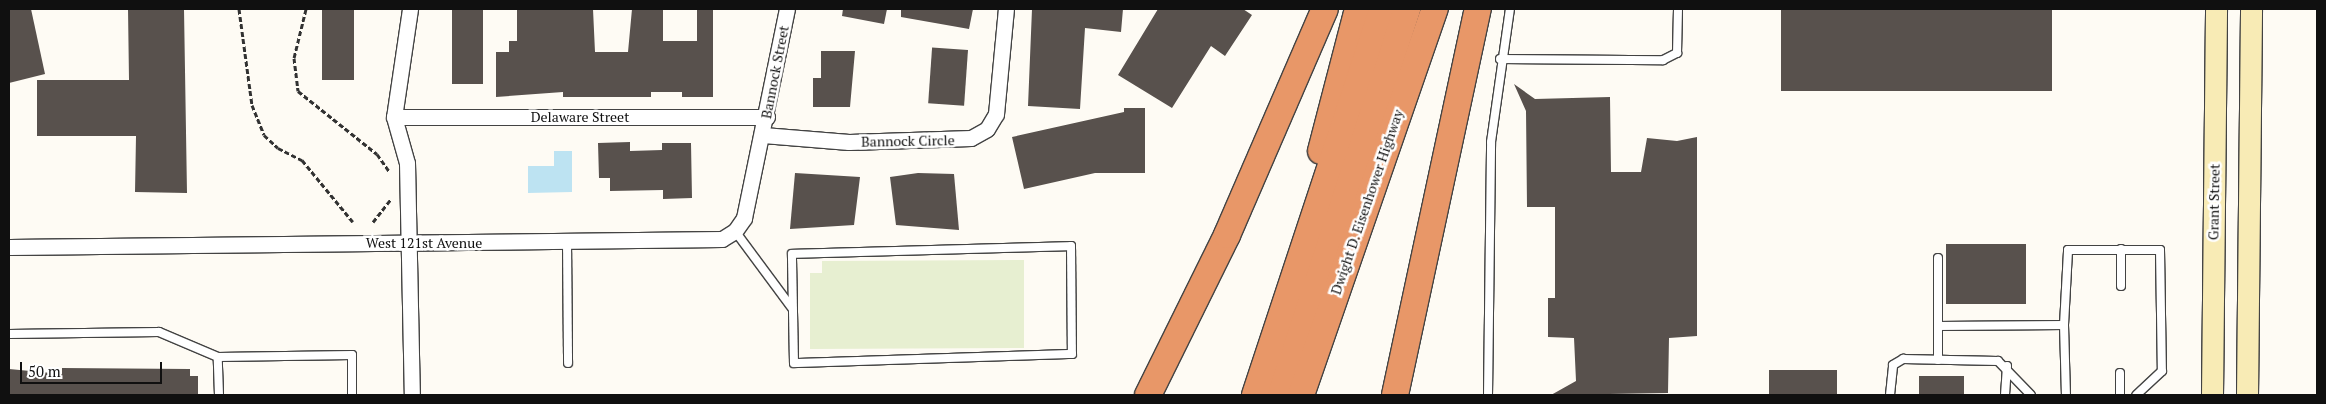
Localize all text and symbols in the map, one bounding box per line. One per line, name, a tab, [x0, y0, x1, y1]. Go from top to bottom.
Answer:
street label: Bannock Street	[758, 24, 792, 120]
street label: Dwight D. Eisenhower Highway	[1327, 107, 1407, 297]
street label: Delaware Street	[531, 109, 629, 125]
street label: Bannock Circle	[861, 132, 955, 150]
street label: Grant Street	[2205, 164, 2223, 240]
street label: West 121st Avenue	[366, 235, 482, 251]
scale bar	[22, 352, 165, 384]
text: 50 m	[28, 361, 61, 381]

